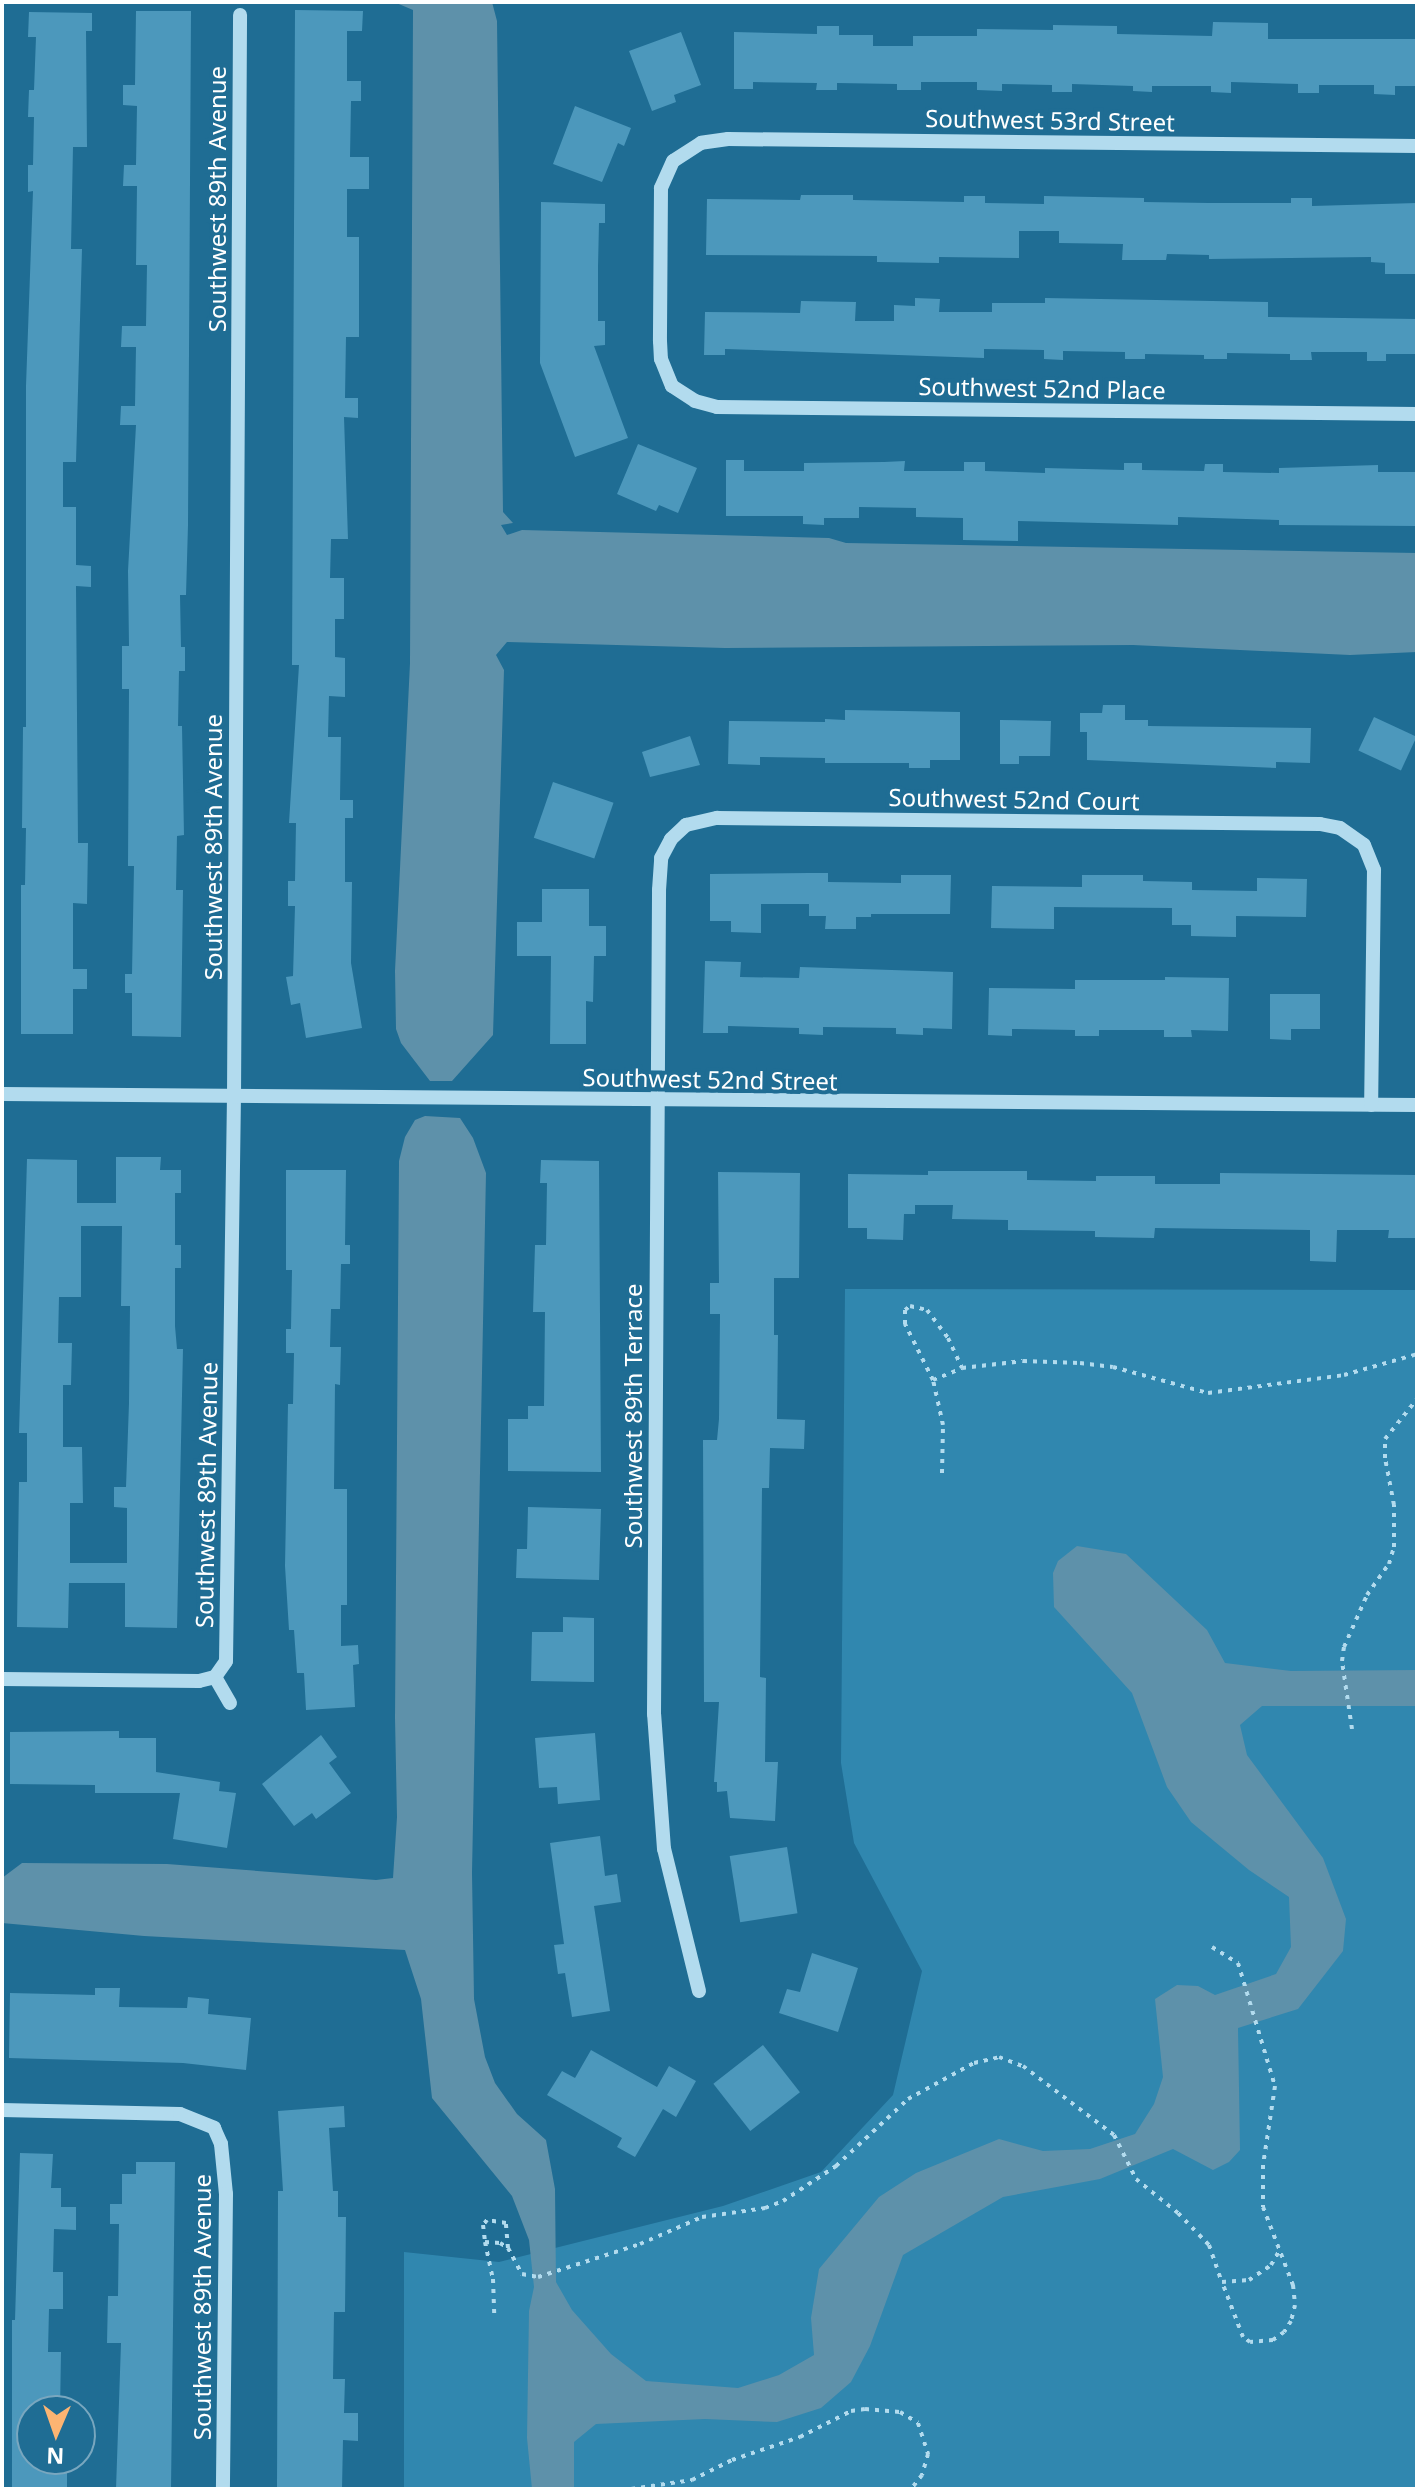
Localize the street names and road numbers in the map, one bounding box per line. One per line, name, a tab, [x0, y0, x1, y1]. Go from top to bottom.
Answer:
street label: Southwest 89th Avenue	[203, 66, 231, 332]
street label: Southwest 53rd Street	[925, 103, 1175, 137]
street label: Southwest 52nd Place	[918, 371, 1166, 405]
street label: Southwest 89th Avenue	[199, 714, 227, 980]
street label: Southwest 52nd Court	[888, 782, 1140, 816]
street label: Southwest 52nd Street	[582, 1062, 838, 1096]
street label: Southwest 89th Terrace	[619, 1283, 647, 1549]
street label: Southwest 89th Avenue	[189, 1362, 223, 1628]
street label: Southwest 89th Avenue	[188, 2174, 216, 2440]

